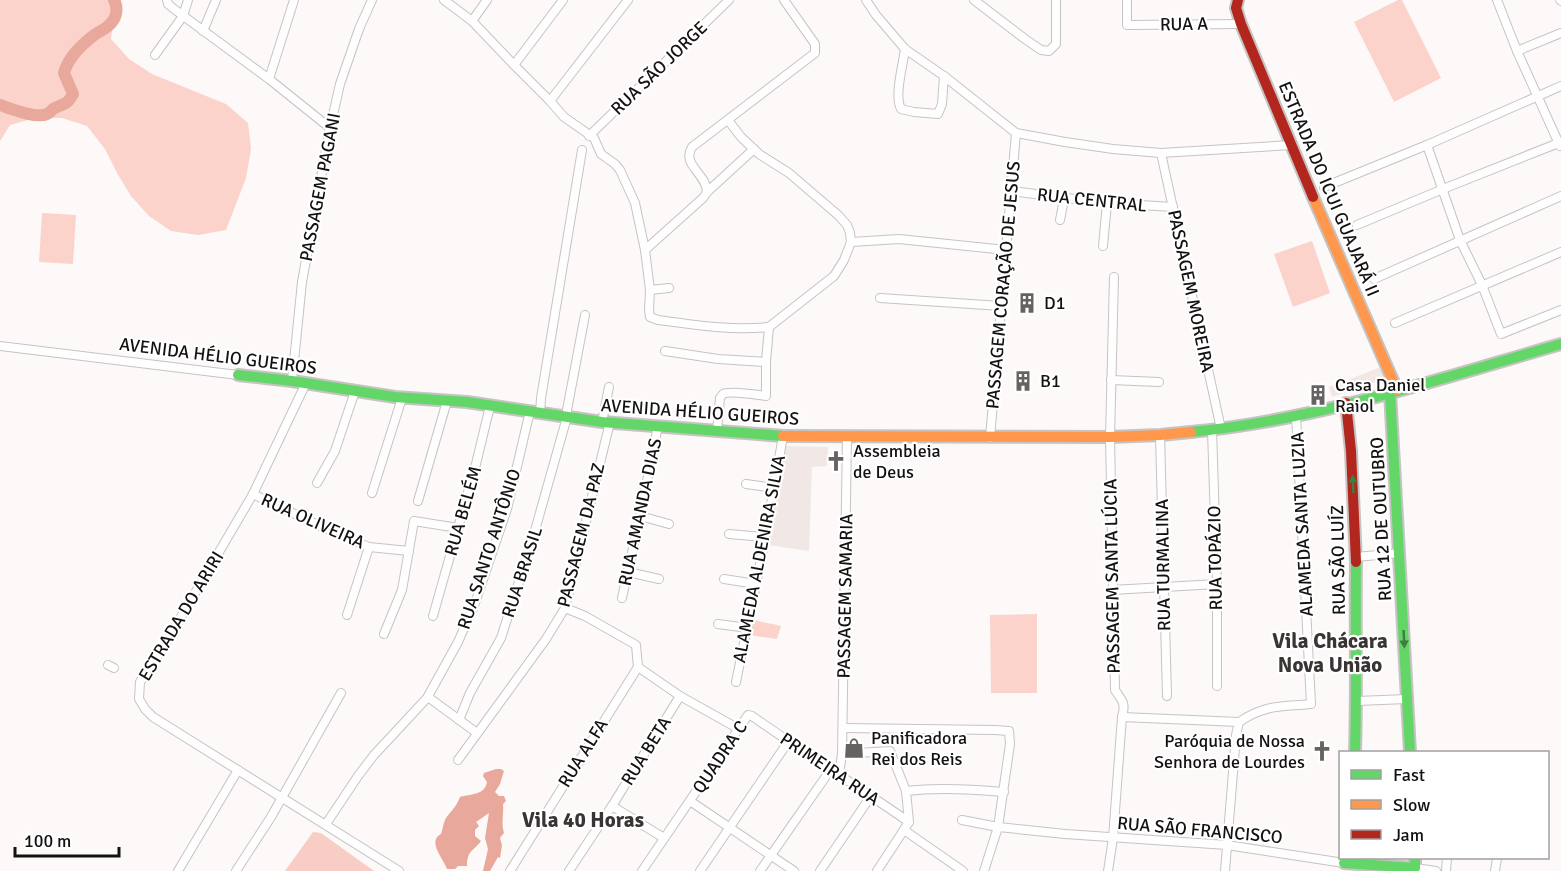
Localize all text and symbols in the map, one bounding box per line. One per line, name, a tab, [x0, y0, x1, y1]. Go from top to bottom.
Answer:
street label: RUA A	[1160, 13, 1208, 35]
street label: RUA SÃO JORGE	[606, 16, 712, 120]
street label: ESTRADA DO ICUI GUAJARÁ II	[1274, 78, 1384, 300]
street label: PASSAGEM PAGANI	[295, 111, 345, 263]
street label: PASSAGEM CORAÇÃO DE JESUS	[981, 160, 1025, 410]
street label: RUA CENTRAL	[1036, 183, 1148, 217]
street label: PASSAGEM MOREIRA	[1163, 208, 1219, 374]
building icon: D1	[1015, 291, 1039, 315]
place label: D1	[1044, 292, 1065, 314]
street label: AVENIDA HÉLIO GUEIROS	[118, 333, 318, 379]
building icon: B1	[1011, 369, 1035, 393]
place label: B1	[1040, 370, 1061, 392]
place label: Casa Daniel Raiol	[1335, 374, 1425, 417]
building icon: Casa Daniel Raiol	[1306, 383, 1330, 407]
street label: AVENIDA HÉLIO GUEIROS	[600, 394, 800, 430]
street label: ALAMEDA SANTA LUZIA	[1286, 431, 1318, 617]
street label: RUA AMANDA DIAS	[614, 436, 666, 588]
street label: RUA 12 DE OUTUBRO	[1366, 436, 1396, 602]
place label: Assembleia de Deus	[853, 440, 941, 483]
church icon: Assembleia de Deus	[824, 449, 848, 473]
street label: ALAMEDA ALDENIRA SILVA	[728, 453, 790, 665]
street label: PASSAGEM DA PAZ	[552, 461, 610, 609]
street label: RUA BELÉM	[440, 464, 486, 558]
street label: RUA SANTO ANTÔNIO	[453, 466, 525, 632]
one-way arrow	[1348, 475, 1357, 494]
street label: PASSAGEM SANTA LÚCIA	[1099, 478, 1125, 674]
street label: RUA OLIVEIRA	[258, 488, 368, 554]
street label: RUA TURMALINA	[1151, 499, 1175, 631]
street label: RUA TOPÁZIO	[1203, 505, 1227, 611]
street label: RUA SÃO LUÍZ	[1326, 505, 1350, 615]
street label: PASSAGEM SAMARIA	[833, 513, 857, 679]
street label: RUA BRASIL	[497, 524, 547, 620]
street label: ESTRADA DO ARIRI	[134, 547, 228, 685]
district label: Vila Chácara Nova União	[1272, 628, 1388, 678]
one-way arrow	[1400, 630, 1409, 649]
street label: RUA BETA	[616, 712, 676, 790]
street label: RUA ALFA	[553, 715, 613, 791]
street label: QUADRA C	[688, 716, 752, 797]
place label: Panificadora Rei dos Reis	[871, 727, 967, 770]
street label: PRIMEIRA RUA	[776, 728, 884, 810]
place label: Paróquia de Nossa Senhora de Lourdes	[1154, 730, 1305, 773]
shop icon: Panificadora Rei dos Reis	[842, 736, 866, 760]
church icon: Paróquia de Nossa Senhora de Lourdes	[1310, 739, 1334, 763]
legend	[1339, 751, 1549, 859]
text: Fast	[1393, 764, 1425, 786]
text: Slow	[1393, 794, 1430, 816]
district label: Vila 40 Horas	[522, 807, 644, 833]
street label: RUA SÃO FRANCISCO	[1116, 812, 1284, 848]
scale bar	[15, 820, 118, 858]
text: Jam	[1393, 824, 1424, 846]
text: 100 m	[24, 830, 71, 852]

